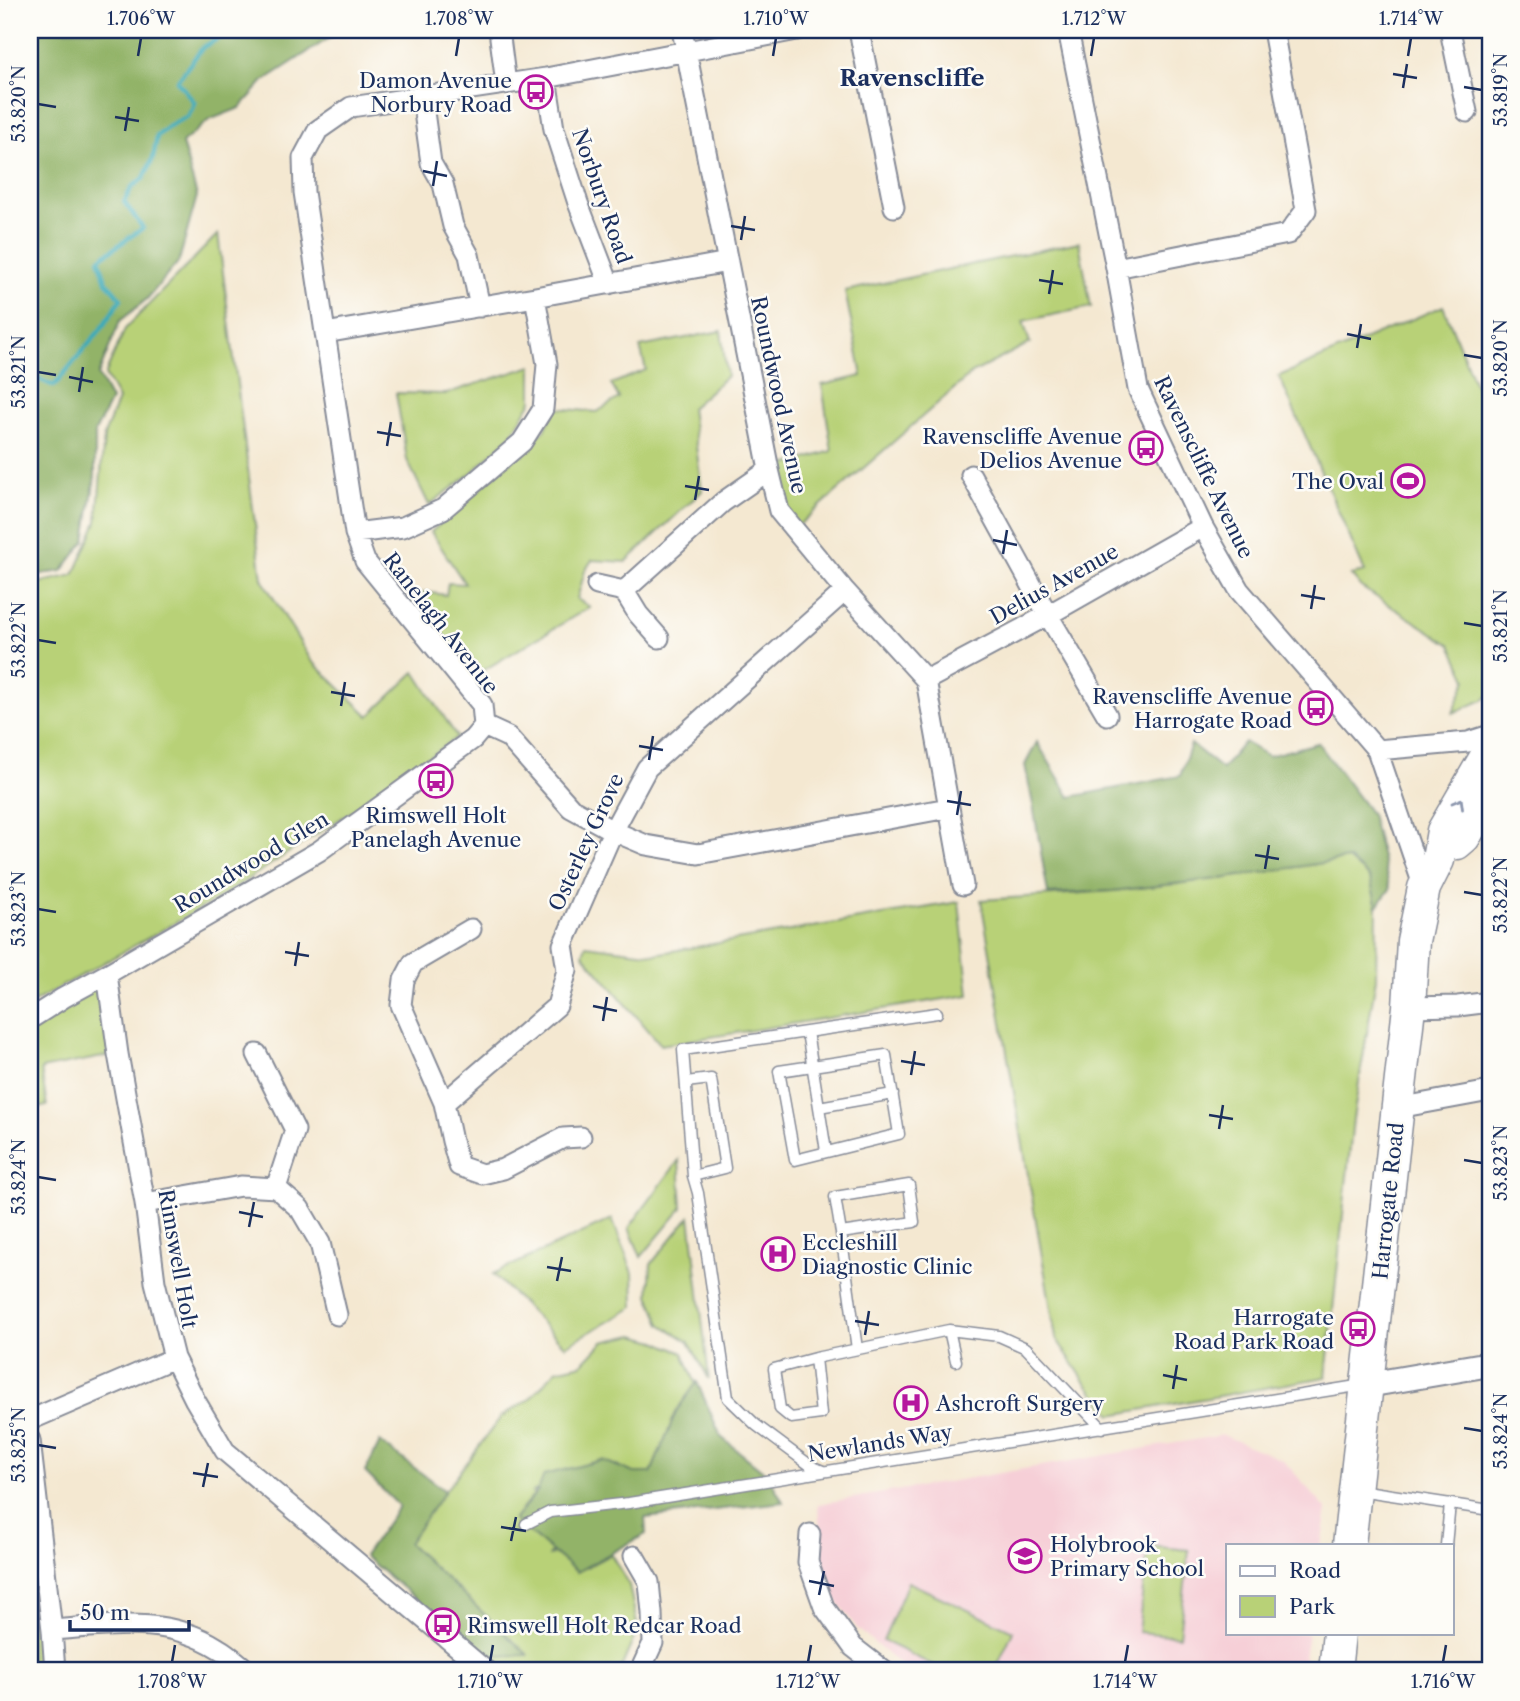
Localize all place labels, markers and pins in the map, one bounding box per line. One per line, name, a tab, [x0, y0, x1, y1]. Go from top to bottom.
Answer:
place label: Damon Avenue Norbury Road	[359, 68, 512, 117]
bus stop icon: Damon Avenue Norbury Road	[517, 73, 555, 111]
place label: Ravenscliffe Avenue Delios Avenue	[922, 424, 1122, 473]
bus stop icon: Ravenscliffe Avenue Delios Avenue	[1127, 429, 1165, 467]
sports icon: The Oval	[1389, 462, 1427, 500]
place label: The Oval	[1292, 469, 1384, 494]
place label: Ravenscliffe Avenue Harrogate Road	[1092, 684, 1292, 733]
bus stop icon: Ravenscliffe Avenue Harrogate Road	[1297, 689, 1335, 727]
bus stop icon: Rimswell Holt Panelagh Avenue	[417, 762, 455, 800]
place label: Rimswell Holt Panelagh Avenue	[351, 803, 521, 852]
place label: Eccleshill Diagnostic Clinic	[802, 1230, 972, 1279]
hospital icon: Eccleshill Diagnostic Clinic	[759, 1235, 797, 1273]
place label: Harrogate Road Park Road	[1174, 1305, 1334, 1354]
bus stop icon: Harrogate Road Park Road	[1339, 1310, 1377, 1348]
hospital icon: Ashcroft Surgery	[892, 1384, 930, 1422]
place label: Ashcroft Surgery	[935, 1391, 1104, 1416]
place label: Holybrook Primary School	[1050, 1532, 1204, 1581]
school or university icon: Holybrook Primary School	[1006, 1537, 1044, 1575]
bus stop icon: Rimswell Holt Redcar Road	[424, 1606, 462, 1644]
place label: Rimswell Holt Redcar Road	[467, 1613, 742, 1638]

